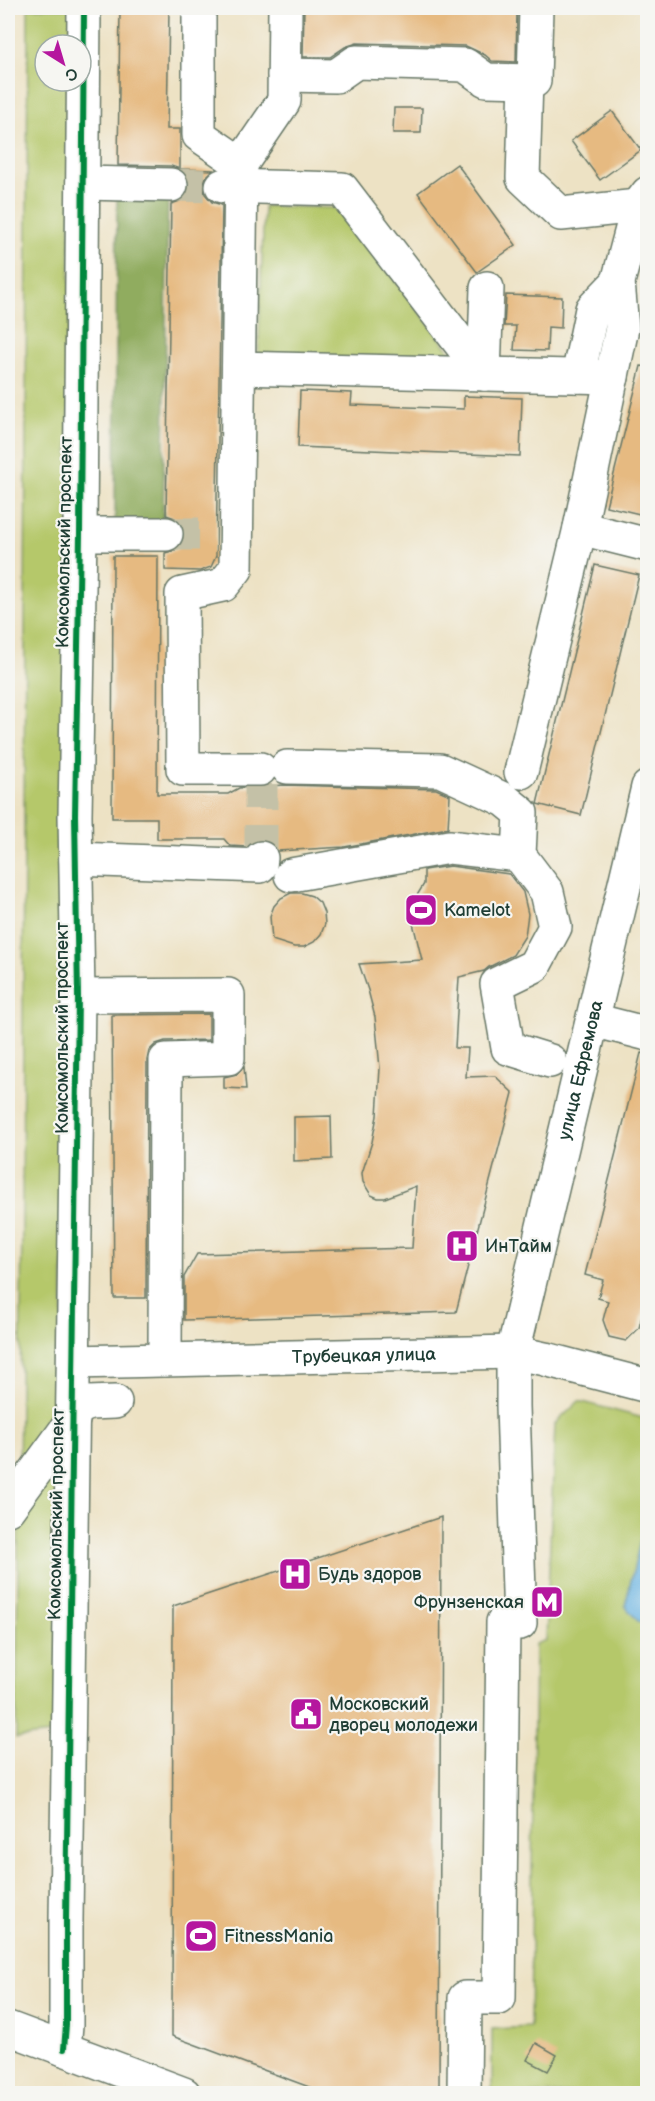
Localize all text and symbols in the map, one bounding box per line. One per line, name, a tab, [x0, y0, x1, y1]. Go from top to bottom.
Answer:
north arrow	[33, 33, 93, 93]
text: С	[61, 63, 81, 85]
street label: Комсомольский проспект	[52, 435, 77, 648]
sports icon: Kamelot	[403, 892, 439, 928]
place label: Kamelot	[444, 900, 511, 921]
street label: Комсомольский проспект	[52, 921, 73, 1134]
street label: улица Ефремова	[554, 998, 608, 1142]
hospital icon: ИнТайм	[444, 1228, 480, 1264]
place label: ИнТайм	[485, 1236, 552, 1257]
street label: Трубецкая улица	[292, 1344, 437, 1368]
street label: Комсомольский проспект	[44, 1407, 69, 1620]
hospital icon: Будь здоров	[277, 1556, 313, 1592]
place label: Будь здоров	[318, 1564, 422, 1585]
metro station icon: Фрунзенская	[529, 1584, 565, 1620]
place label: Фрунзенская	[414, 1592, 524, 1613]
place label: Московский дворец молодежи	[329, 1694, 478, 1736]
public building icon: Московский дворец молодежи	[288, 1696, 324, 1732]
sports icon: FitnessMania	[183, 1918, 219, 1954]
place label: FitnessMania	[224, 1926, 333, 1947]

